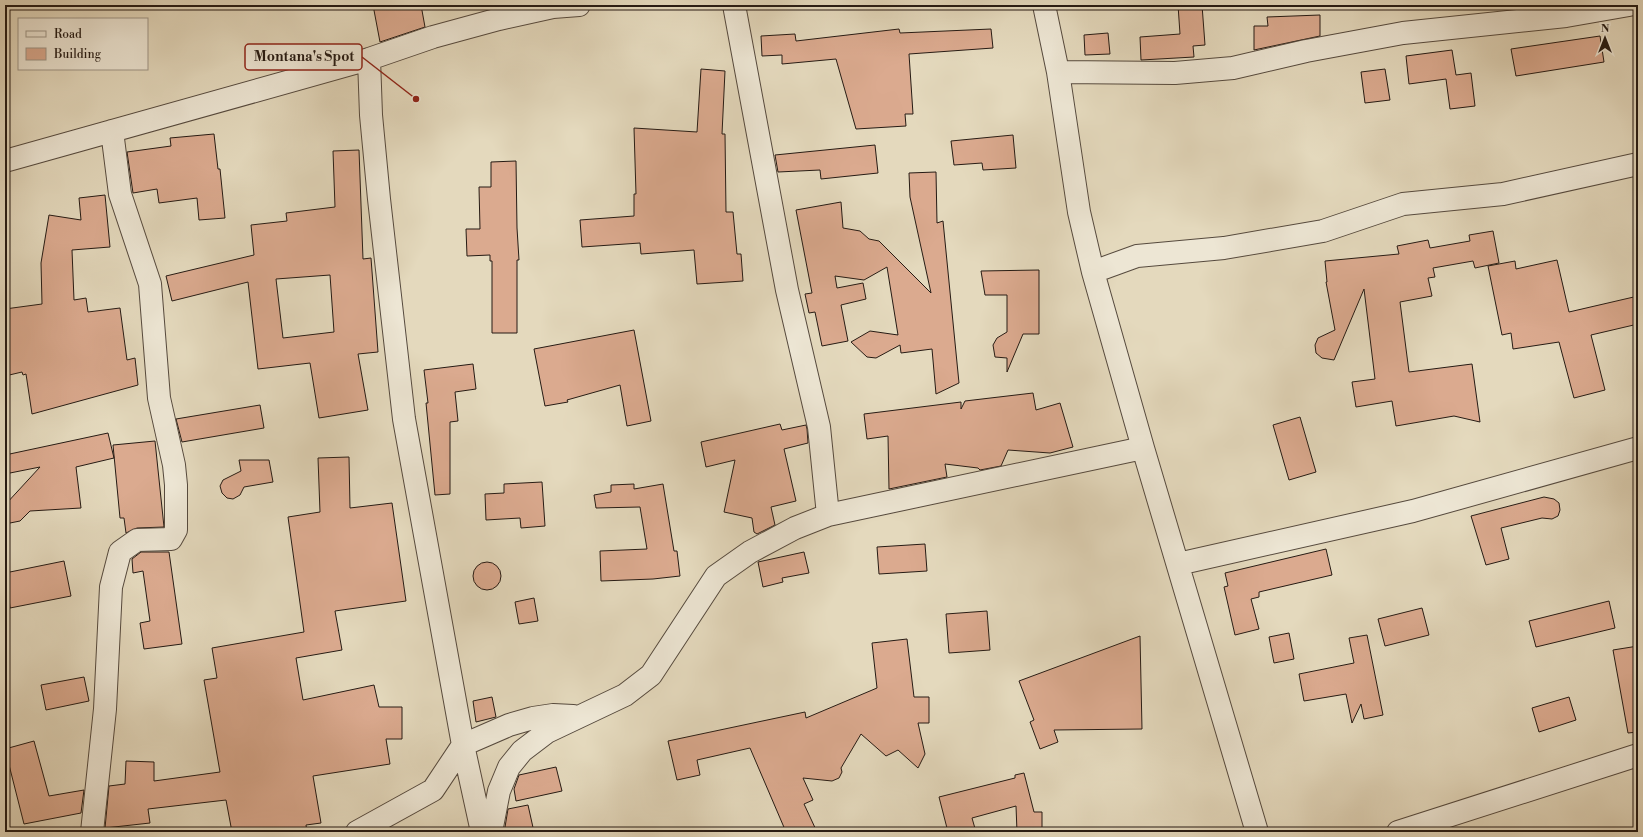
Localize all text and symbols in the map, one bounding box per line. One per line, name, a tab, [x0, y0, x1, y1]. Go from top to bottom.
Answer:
legend	[18, 18, 148, 70]
north arrow	[1585, 18, 1625, 58]
text: N	[1601, 22, 1610, 36]
text: Road	[54, 27, 82, 42]
callout: Montana's Spot	[245, 44, 362, 70]
text: Building	[53, 47, 102, 62]
text: Montana's Spot	[254, 48, 355, 66]

